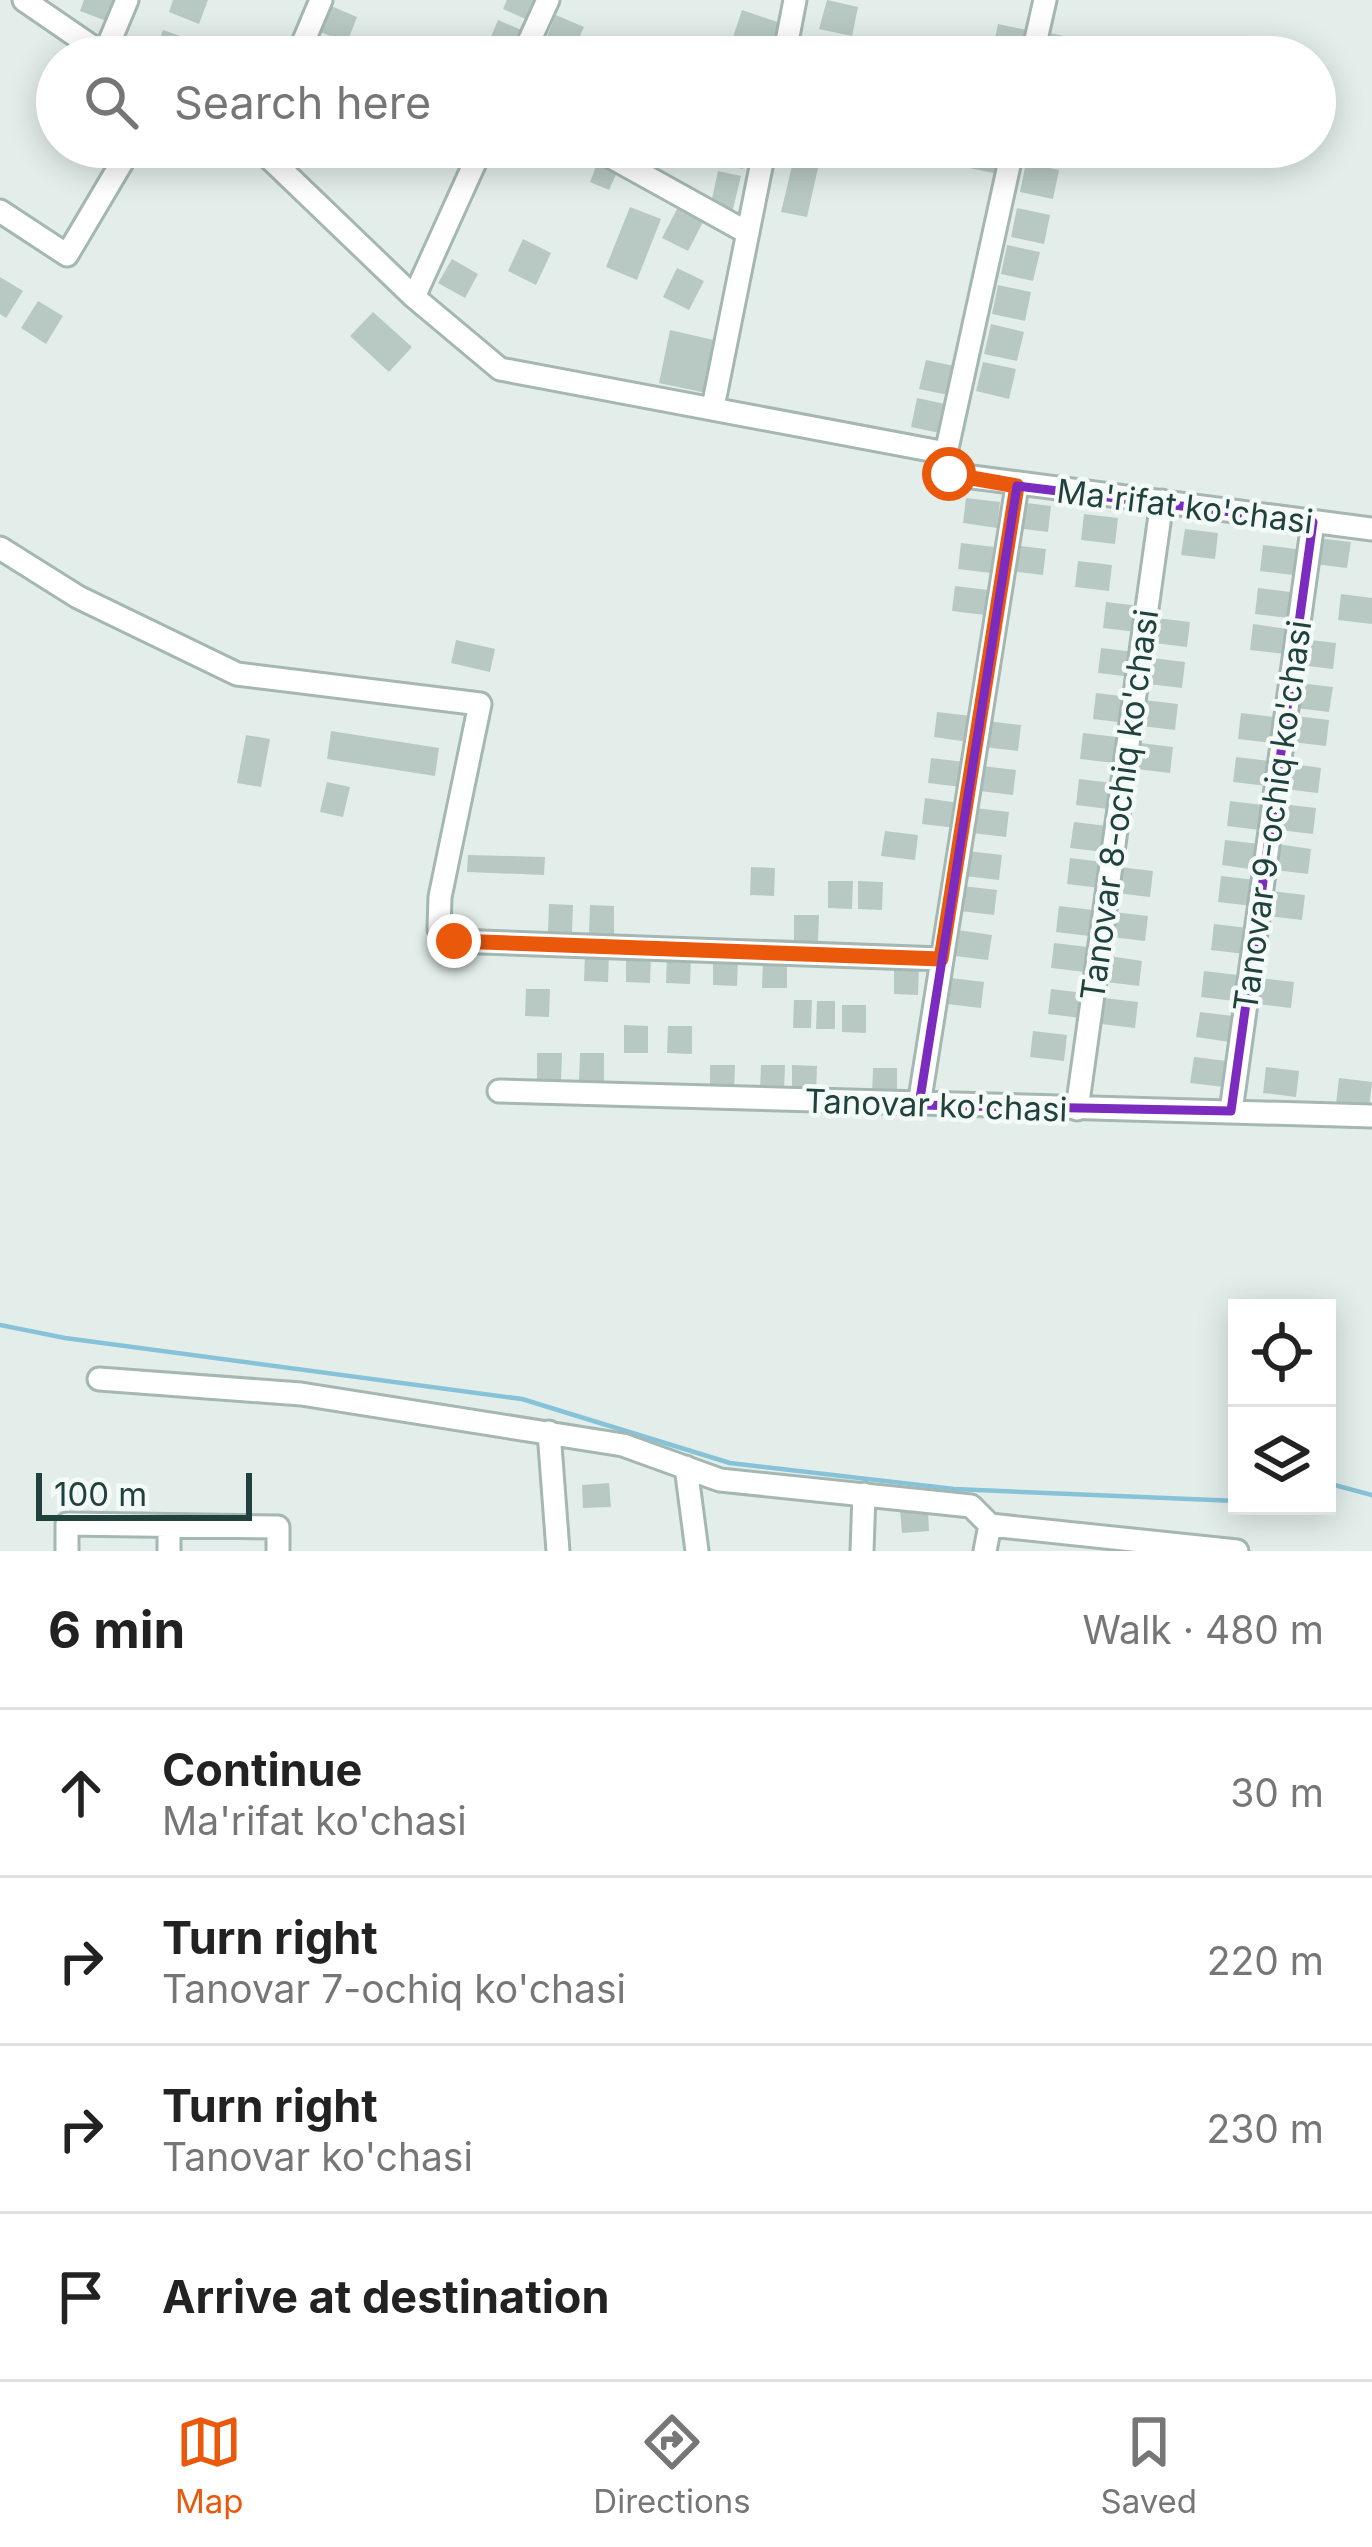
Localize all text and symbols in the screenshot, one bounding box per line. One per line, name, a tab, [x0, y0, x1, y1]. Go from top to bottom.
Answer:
search box	[36, 36, 1336, 168]
icon: search	[78, 69, 144, 135]
text: Search here	[174, 75, 431, 130]
route start	[922, 447, 976, 501]
street label: Ma'rifat ko'chasi	[1055, 470, 1315, 542]
street label: Tanovar 8-ochiq ko'chasi	[1072, 607, 1166, 1003]
street label: Tanovar 9-ochiq ko'chasi	[1225, 618, 1319, 1014]
route end	[427, 914, 481, 968]
street label: Tanovar ko'chasi	[804, 1080, 1068, 1130]
map controls	[1228, 1299, 1336, 1515]
button: locate	[1228, 1299, 1336, 1407]
button: layers	[1228, 1407, 1336, 1515]
scale bar	[36, 1467, 252, 1520]
text: 100 m	[54, 1474, 147, 1514]
text: 6 min	[48, 1599, 185, 1660]
text: Walk · 480 m	[1083, 1606, 1324, 1653]
text: Continue	[162, 1742, 362, 1797]
icon: ahead	[48, 1760, 114, 1826]
text: 30 m	[1230, 1769, 1324, 1816]
text: Ma'rifat ko'chasi	[162, 1797, 467, 1844]
text: Turn right	[162, 1910, 378, 1965]
icon: right	[48, 1928, 114, 1994]
text: 220 m	[1207, 1937, 1324, 1984]
text: Tanovar 7-ochiq ko'chasi	[162, 1965, 626, 2012]
text: Turn right	[162, 2078, 378, 2133]
icon: right	[48, 2096, 114, 2162]
text: 230 m	[1206, 2105, 1324, 2152]
text: Tanovar ko'chasi	[162, 2133, 473, 2180]
icon: arrive	[48, 2264, 114, 2330]
text: Arrive at destination	[162, 2269, 609, 2324]
tab: Map	[175, 2409, 243, 2521]
tab: Directions	[593, 2409, 751, 2521]
tab: Saved	[1100, 2409, 1197, 2521]

